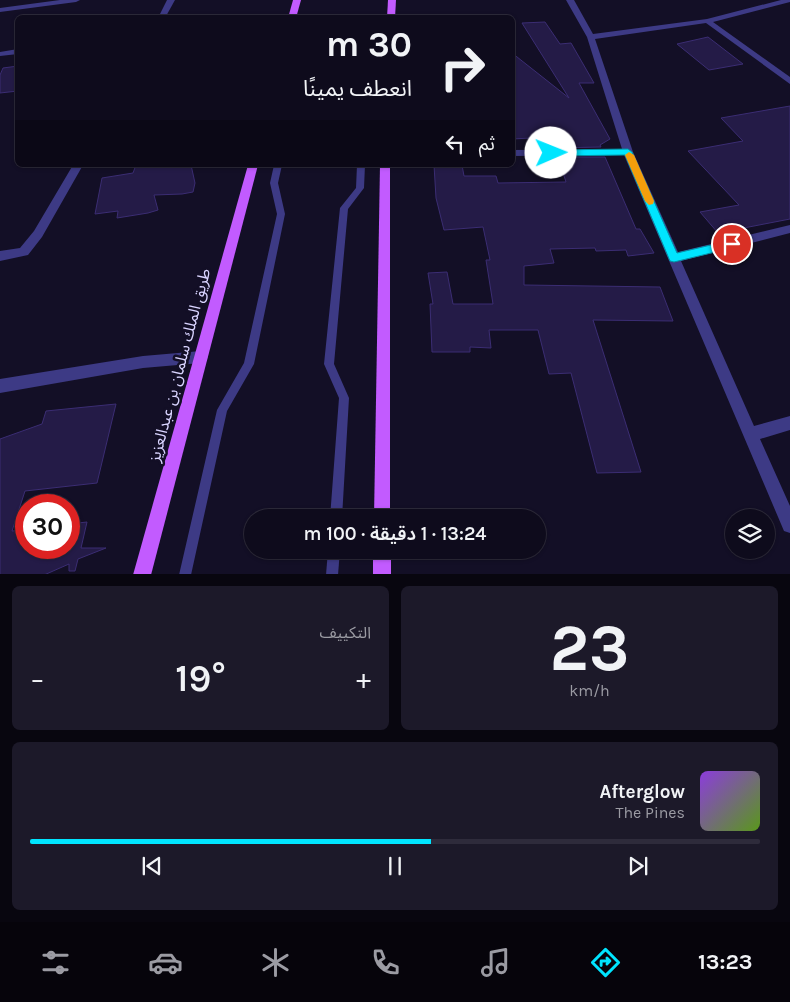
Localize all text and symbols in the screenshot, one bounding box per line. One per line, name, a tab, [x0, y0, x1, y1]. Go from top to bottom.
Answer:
text: 30 m	[326, 24, 412, 65]
icon: right	[430, 35, 495, 100]
text: انعطف يمينًا	[303, 76, 412, 102]
position arrow	[524, 126, 576, 178]
icon: left	[441, 130, 469, 158]
text: ثم	[479, 133, 495, 155]
pin	[711, 223, 753, 265]
icon: arrive	[718, 230, 746, 258]
street label: طريق الملك سلمان بن عبدالعزيز	[144, 266, 216, 465]
speed limit sign: 30	[15, 494, 80, 559]
map controls	[725, 509, 775, 559]
button: layers	[725, 509, 775, 559]
text: 13:24 · 1 دقيقة · 100 m	[304, 523, 486, 545]
text: 23	[550, 610, 629, 686]
text: التكييف	[319, 623, 371, 642]
text: 19°	[175, 656, 226, 701]
text: −	[30, 662, 45, 695]
text: +	[356, 662, 371, 695]
text: km/h	[569, 681, 610, 700]
text: Afterglow	[599, 781, 685, 803]
text: The Pines	[615, 803, 685, 822]
icon: previous	[138, 852, 166, 880]
icon: pause	[381, 852, 409, 880]
icon: next	[624, 852, 652, 880]
icon: filters	[38, 945, 73, 980]
icon: car	[148, 945, 183, 980]
icon: climate	[258, 945, 293, 980]
icon: phone	[368, 945, 403, 980]
icon: music	[478, 945, 513, 980]
icon: directions	[588, 945, 623, 980]
text: 13:23	[698, 949, 752, 975]

